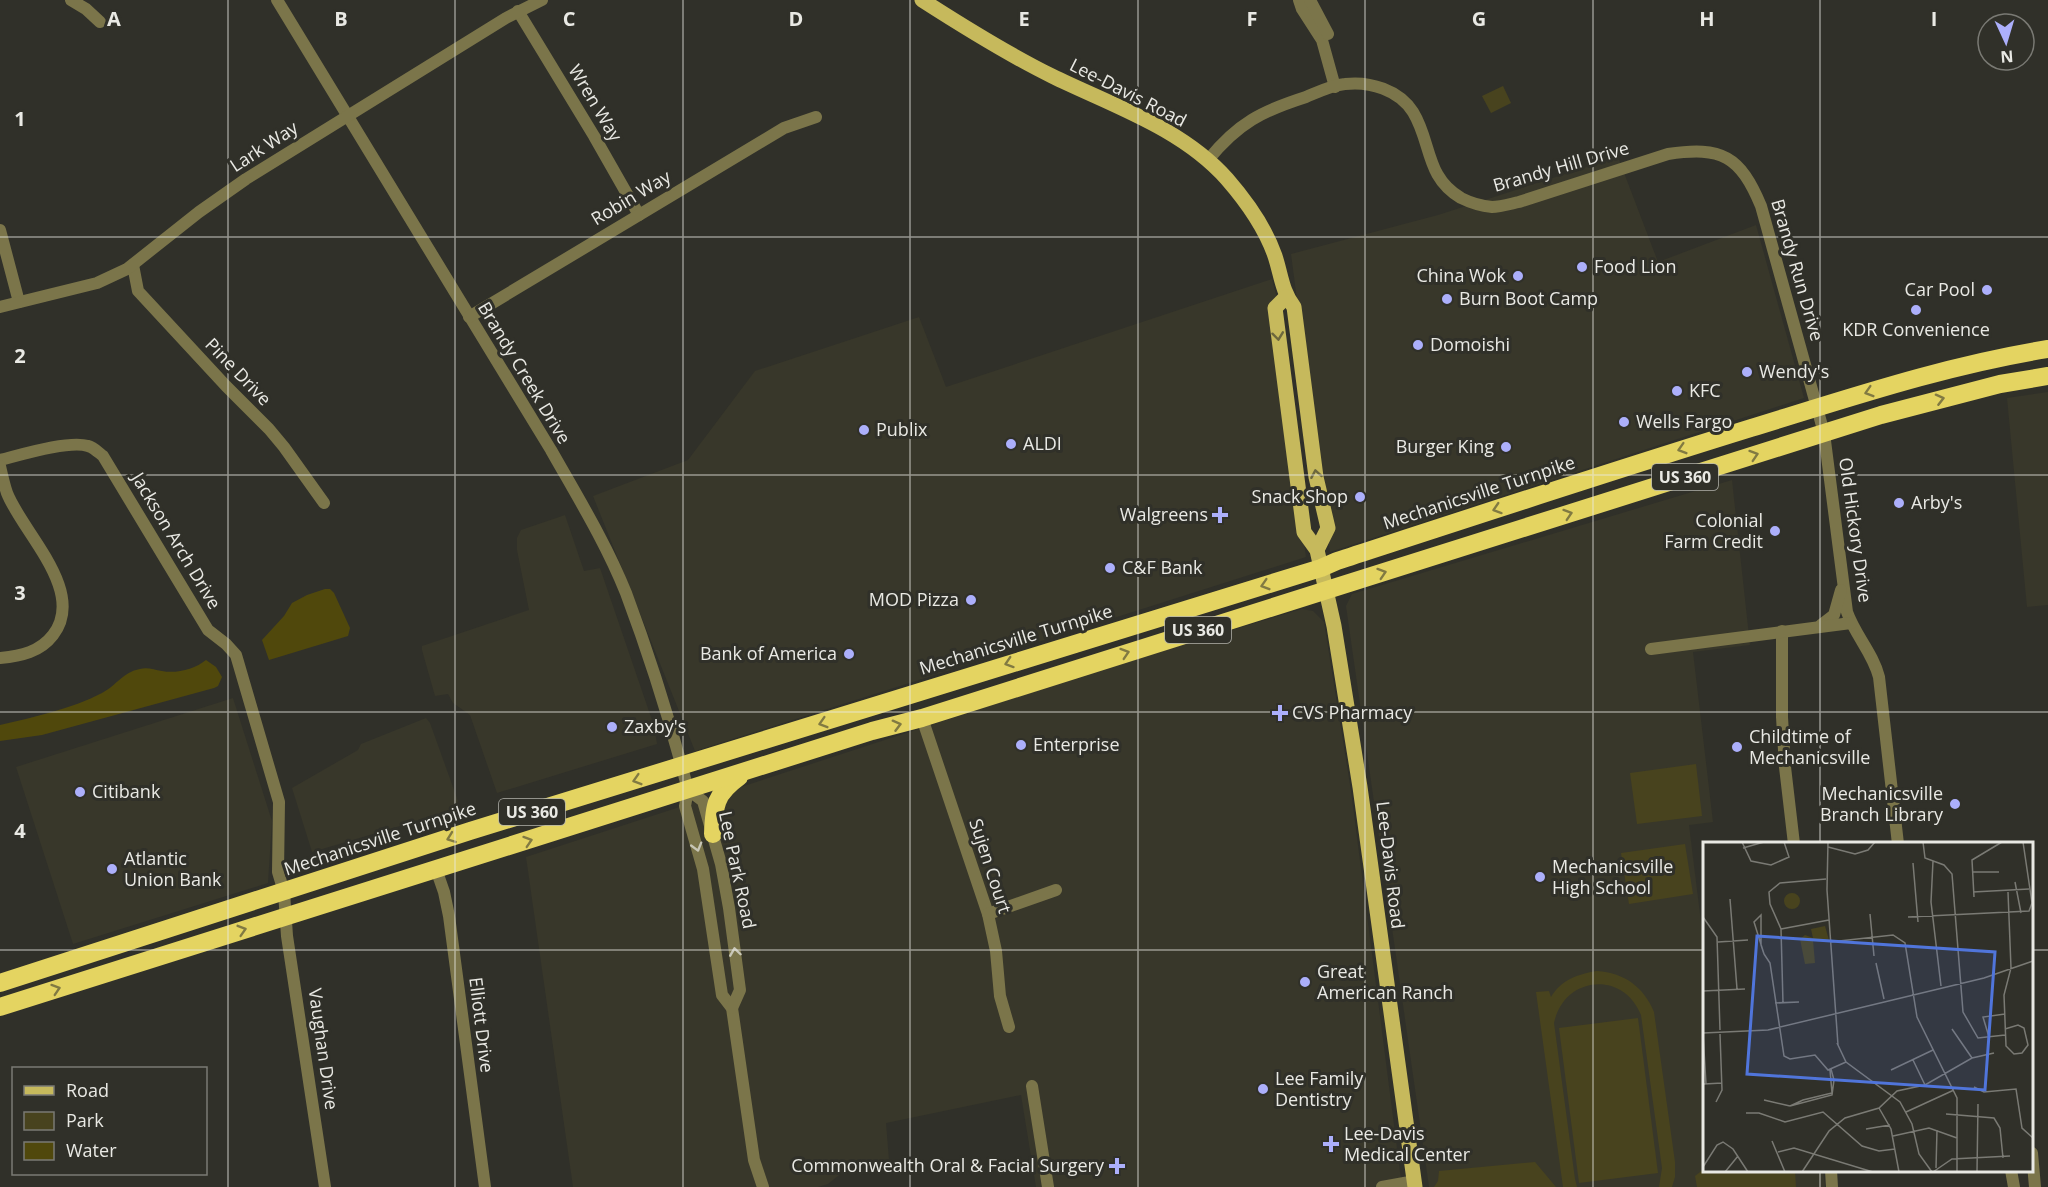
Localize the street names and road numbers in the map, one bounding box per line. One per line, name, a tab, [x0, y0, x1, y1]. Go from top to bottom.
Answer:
street label: Lee-Davis Road	[1066, 52, 1191, 132]
street label: Wren Way	[564, 60, 629, 146]
street label: Lark Way	[225, 115, 303, 177]
street label: Brandy Hill Drive	[1490, 135, 1632, 197]
street label: Robin Way	[586, 163, 676, 230]
street label: Brandy Run Drive	[1766, 196, 1830, 344]
street label: Brandy Creek Drive	[473, 297, 577, 448]
street label: Pine Drive	[200, 332, 277, 410]
street label: Mechanicsville Turnpike	[1380, 450, 1578, 534]
street label: Old Hickory Drive	[1834, 456, 1878, 604]
road number: US 360	[1652, 464, 1718, 490]
street label: Jackson Arch Drive	[126, 466, 227, 613]
street label: Mechanicsville Turnpike	[916, 598, 1115, 680]
road number: US 360	[1165, 617, 1231, 643]
street label: Mechanicsville Turnpike	[281, 796, 479, 880]
road number: US 360	[499, 799, 565, 825]
street label: Lee-Davis Road	[1371, 800, 1411, 930]
street label: Lee Park Road	[714, 809, 762, 931]
street label: Sujen Court	[964, 815, 1018, 916]
street label: Elliott Drive	[464, 976, 500, 1074]
street label: Vaughan Drive	[304, 987, 344, 1111]

